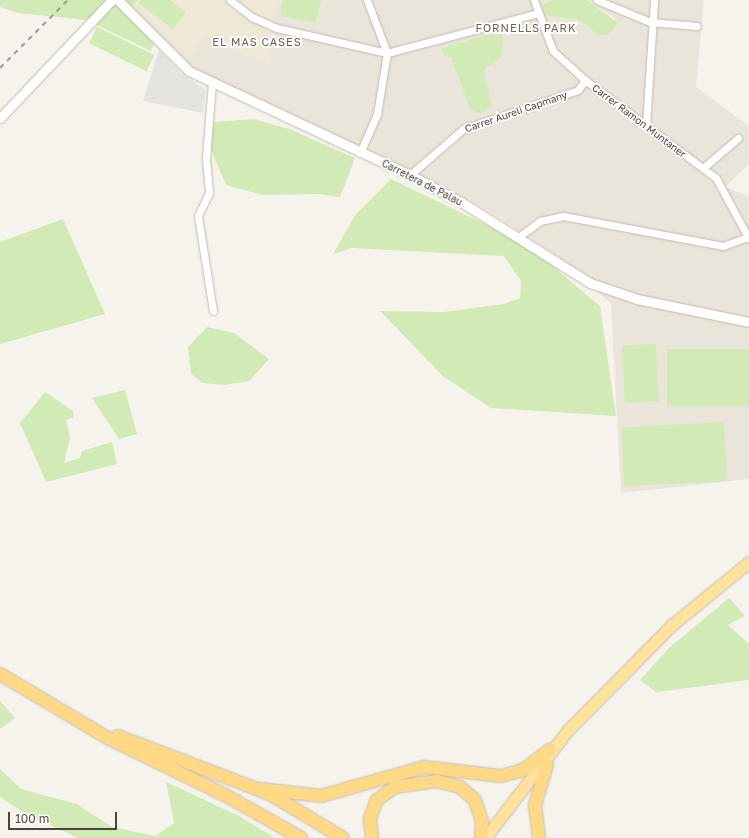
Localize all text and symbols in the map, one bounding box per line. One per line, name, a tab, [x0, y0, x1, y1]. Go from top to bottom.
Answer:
district label: FORNELLS PARK	[475, 21, 577, 35]
district label: EL MAS CASES	[212, 35, 302, 49]
street label: Carrer Ramon Muntaner	[590, 82, 688, 160]
street label: Carrer Aureli Capmany	[463, 89, 569, 135]
street label: Carretera de Palau	[380, 157, 464, 209]
scale bar	[10, 804, 119, 830]
text: 100 m	[15, 811, 49, 826]

